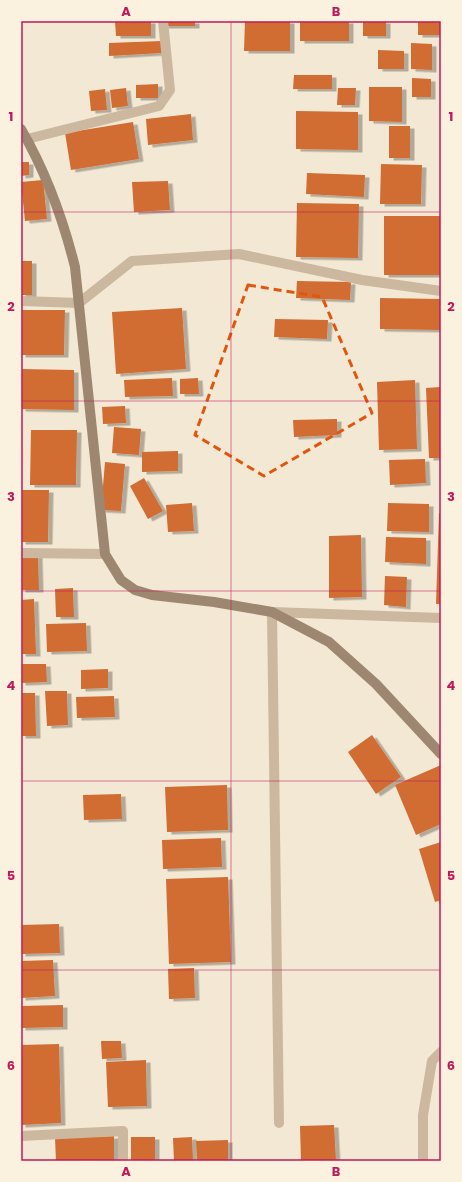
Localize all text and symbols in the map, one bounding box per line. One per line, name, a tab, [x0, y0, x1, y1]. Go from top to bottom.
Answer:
text: A	[121, 2, 131, 21]
text: B	[332, 2, 341, 21]
text: 1	[9, 107, 13, 126]
text: 1	[449, 107, 453, 126]
text: 2	[7, 297, 15, 316]
text: 2	[447, 297, 455, 316]
text: 3	[7, 487, 15, 506]
text: 3	[447, 487, 455, 506]
text: 4	[7, 676, 16, 695]
text: 4	[447, 676, 456, 695]
text: 5	[7, 866, 15, 885]
text: 5	[447, 866, 455, 885]
text: 6	[7, 1056, 15, 1075]
text: 6	[447, 1056, 455, 1075]
text: A	[121, 1162, 131, 1181]
text: B	[332, 1162, 341, 1181]

